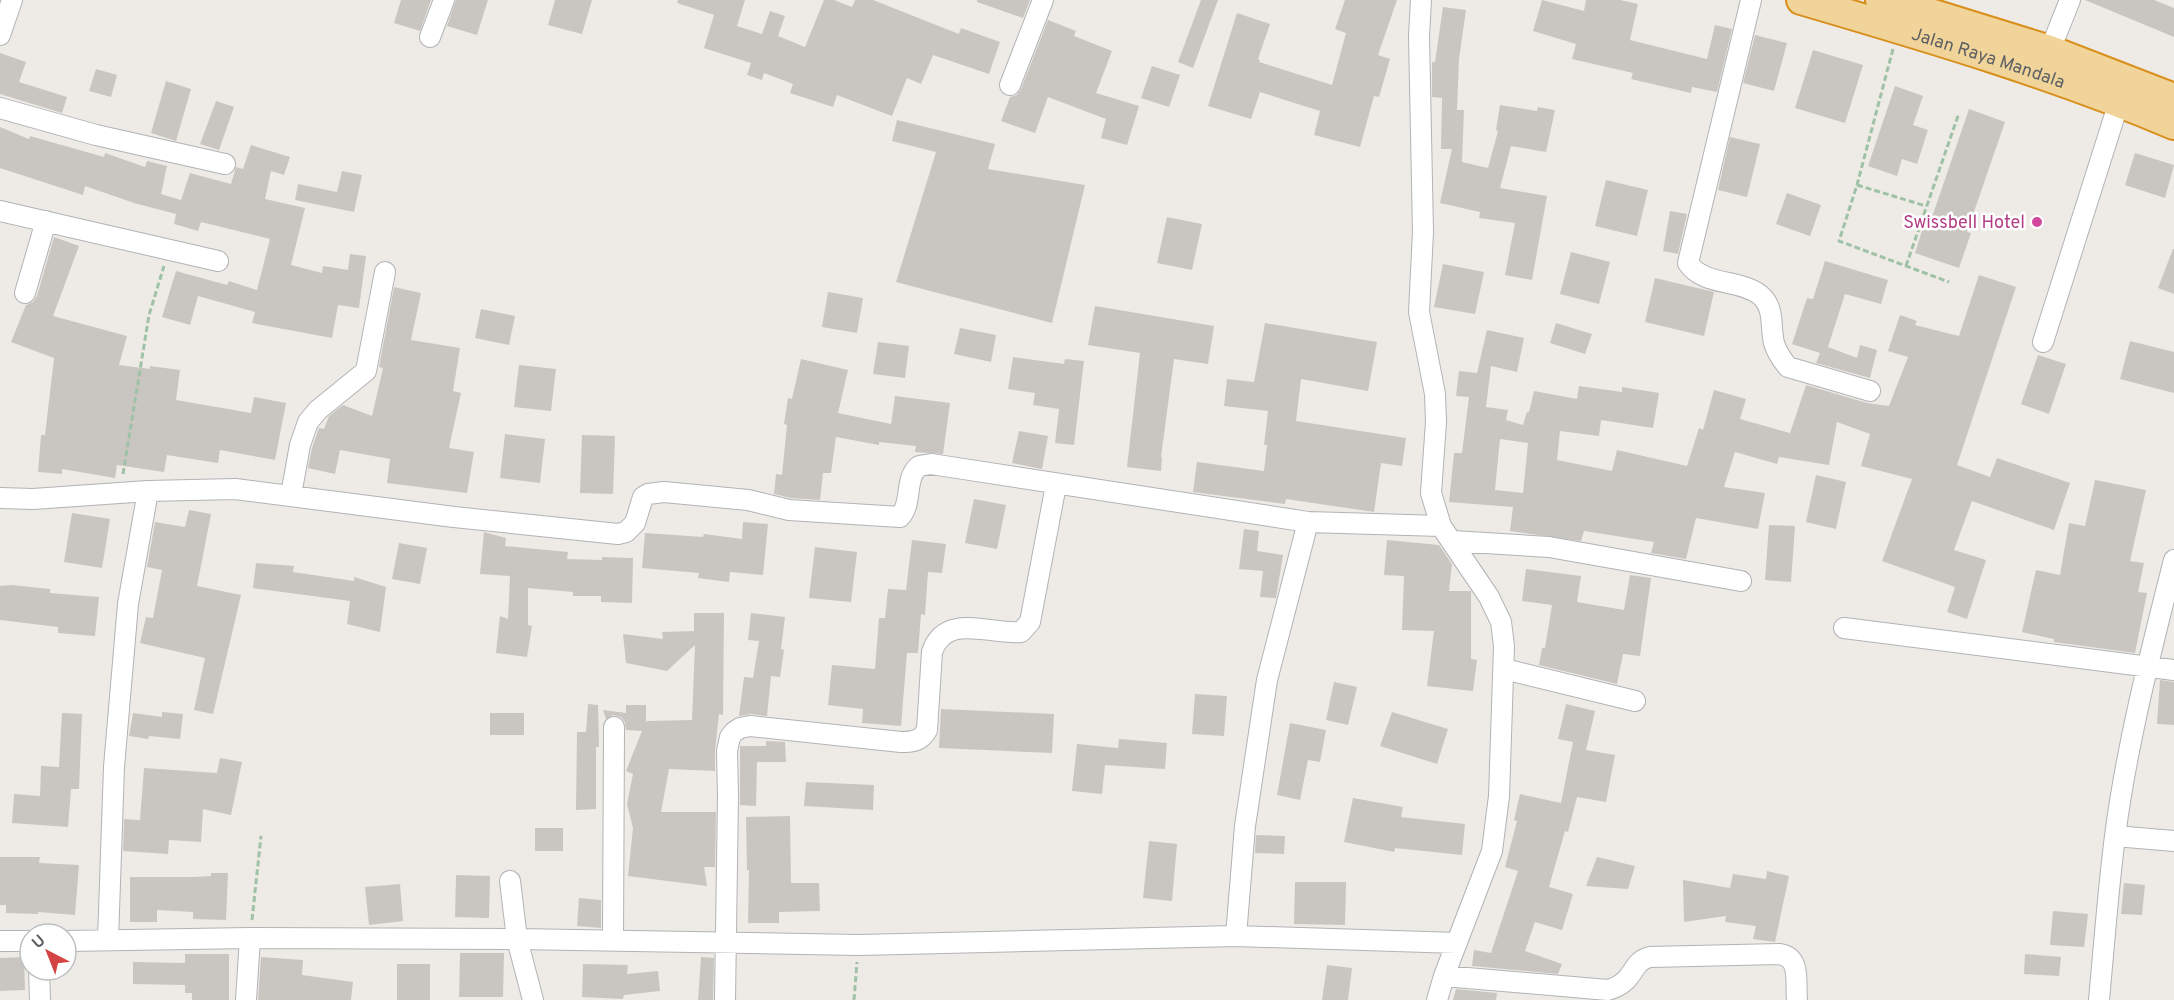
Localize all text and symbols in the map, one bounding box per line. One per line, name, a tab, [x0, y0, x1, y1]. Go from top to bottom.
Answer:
street label: Jalan Raya Mandala	[1908, 23, 2068, 95]
place label: Swissbell Hotel	[1903, 212, 2025, 235]
marker: Swissbell Hotel	[2030, 215, 2044, 229]
north arrow	[18, 922, 78, 982]
text: U	[28, 931, 50, 954]

